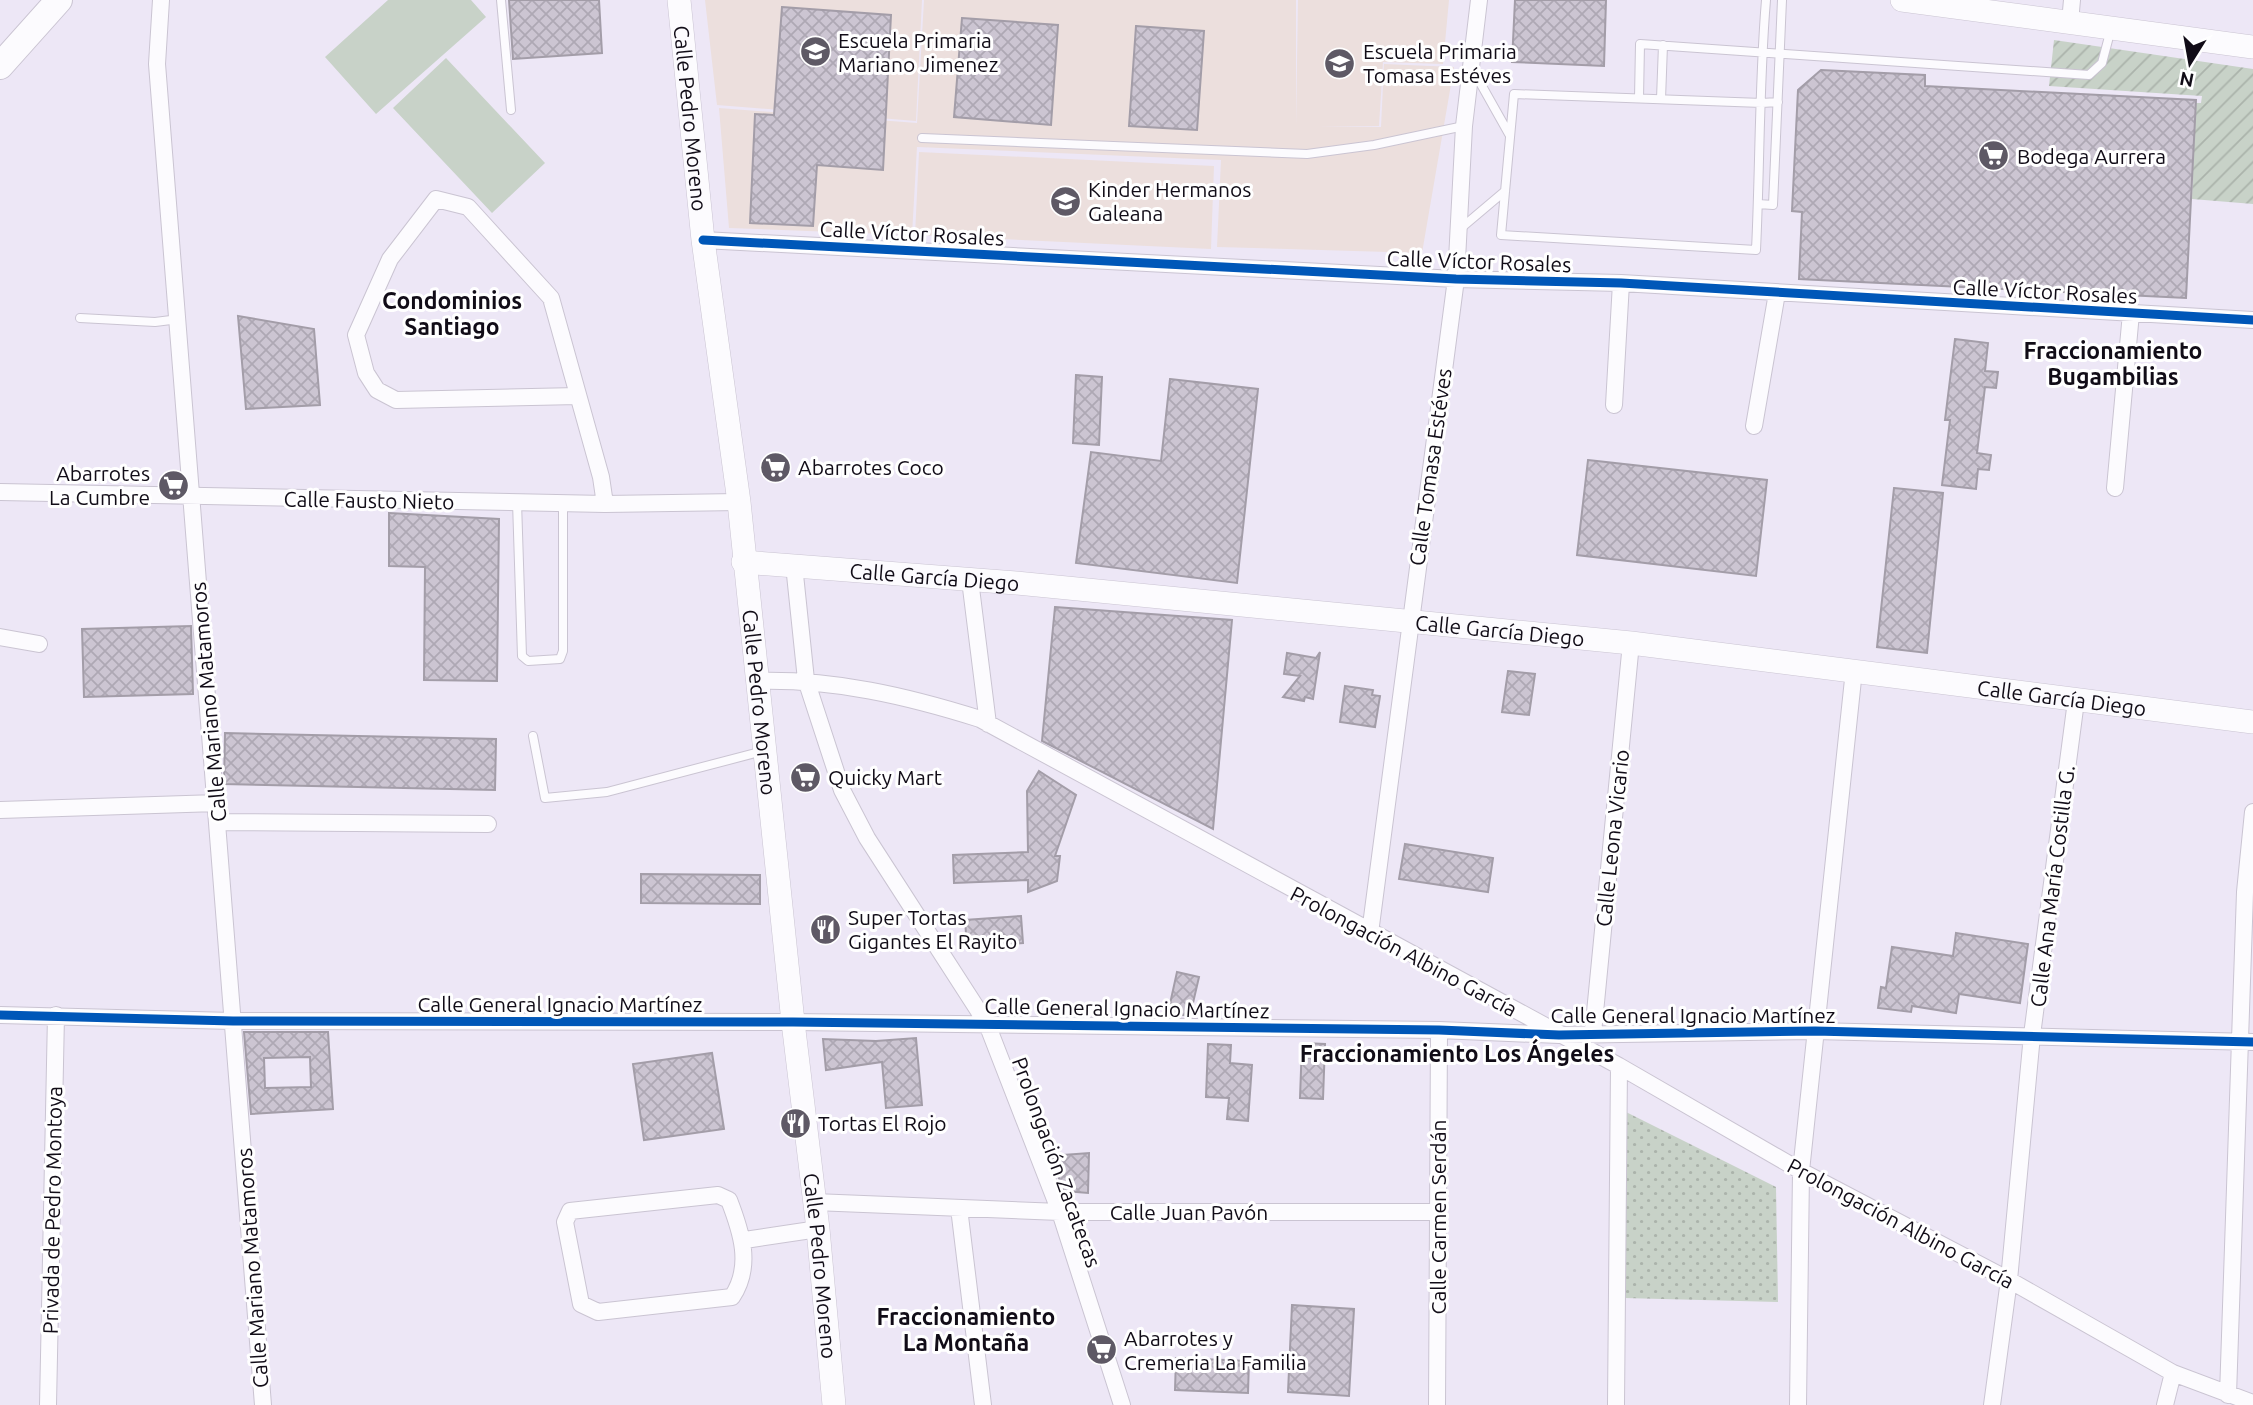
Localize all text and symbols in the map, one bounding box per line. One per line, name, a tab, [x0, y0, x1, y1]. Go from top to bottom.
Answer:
street label: Calle Pedro Moreno	[670, 24, 712, 212]
place label: Escuela Primaria Mariano Jimenez	[838, 28, 998, 76]
north arrow	[2155, 28, 2225, 98]
school or university icon: Escuela Primaria Mariano Jimenez	[798, 35, 832, 69]
place label: Escuela Primaria Tomasa Estéves	[1363, 39, 1517, 87]
school or university icon: Escuela Primaria Tomasa Estéves	[1323, 46, 1357, 80]
text: N	[2178, 68, 2196, 92]
supermarket icon: Bodega Aurrera	[1977, 139, 2011, 173]
place label: Bodega Aurrera	[2017, 144, 2166, 168]
place label: Kinder Hermanos Galeana	[1088, 177, 1251, 225]
school or university icon: Kinder Hermanos Galeana	[1048, 184, 1082, 218]
street label: Calle Víctor Rosales	[819, 216, 1005, 250]
street label: Calle Víctor Rosales	[1386, 246, 1572, 276]
street label: Calle Víctor Rosales	[1952, 274, 2138, 308]
district label: Condominios Santiago	[382, 288, 522, 339]
district label: Fraccionamiento Bugambilias	[2024, 338, 2202, 389]
street label: Calle Tomasa Estéves	[1404, 367, 1456, 567]
supermarket icon: Abarrotes Coco	[758, 450, 792, 484]
place label: Abarrotes Coco	[798, 455, 944, 479]
place label: Abarrotes La Cumbre	[49, 461, 150, 509]
supermarket icon: Abarrotes La Cumbre	[156, 468, 190, 502]
street label: Calle Fausto Nieto	[283, 487, 455, 513]
street label: Calle García Diego	[849, 558, 1020, 595]
street label: Calle Mariano Matamoros	[186, 581, 230, 823]
street label: Calle Pedro Moreno	[738, 608, 781, 796]
street label: Calle García Diego	[1414, 610, 1586, 650]
street label: Calle García Diego	[1976, 675, 2148, 720]
street label: Calle Leona Vicario	[1591, 748, 1633, 928]
supermarket icon: Quicky Mart	[788, 760, 822, 794]
street label: Calle Ana María Costilla G.	[2025, 764, 2079, 1008]
place label: Quicky Mart	[828, 765, 942, 789]
street label: Prolongación Albino García	[1287, 881, 1521, 1021]
place label: Super Tortas Gigantes El Rayito	[848, 905, 1017, 953]
restaurant icon: Super Tortas Gigantes El Rayito	[808, 912, 842, 946]
street label: Calle General Ignacio Martínez	[417, 992, 703, 1016]
street label: Calle General Ignacio Martínez	[984, 994, 1270, 1022]
street label: Calle General Ignacio Martínez	[1550, 1003, 1836, 1027]
district label: Fraccionamiento Los Ángeles	[1300, 1038, 1614, 1066]
street label: Prolongación Zacatecas	[1008, 1054, 1106, 1270]
street label: Privada de Pedro Montoya	[38, 1086, 66, 1334]
restaurant icon: Tortas El Rojo	[778, 1106, 812, 1140]
place label: Tortas El Rojo	[818, 1111, 947, 1135]
street label: Calle Carmen Serdán	[1426, 1120, 1450, 1314]
street label: Calle Mariano Matamoros	[232, 1147, 272, 1389]
street label: Prolongación Albino García	[1784, 1153, 2018, 1293]
street label: Calle Pedro Moreno	[799, 1172, 842, 1360]
street label: Calle Juan Pavón	[1110, 1200, 1268, 1224]
district label: Fraccionamiento La Montaña	[877, 1304, 1055, 1355]
place label: Abarrotes y Cremeria La Familia	[1124, 1326, 1307, 1374]
supermarket icon: Abarrotes y Cremeria La Familia	[1084, 1333, 1118, 1367]

